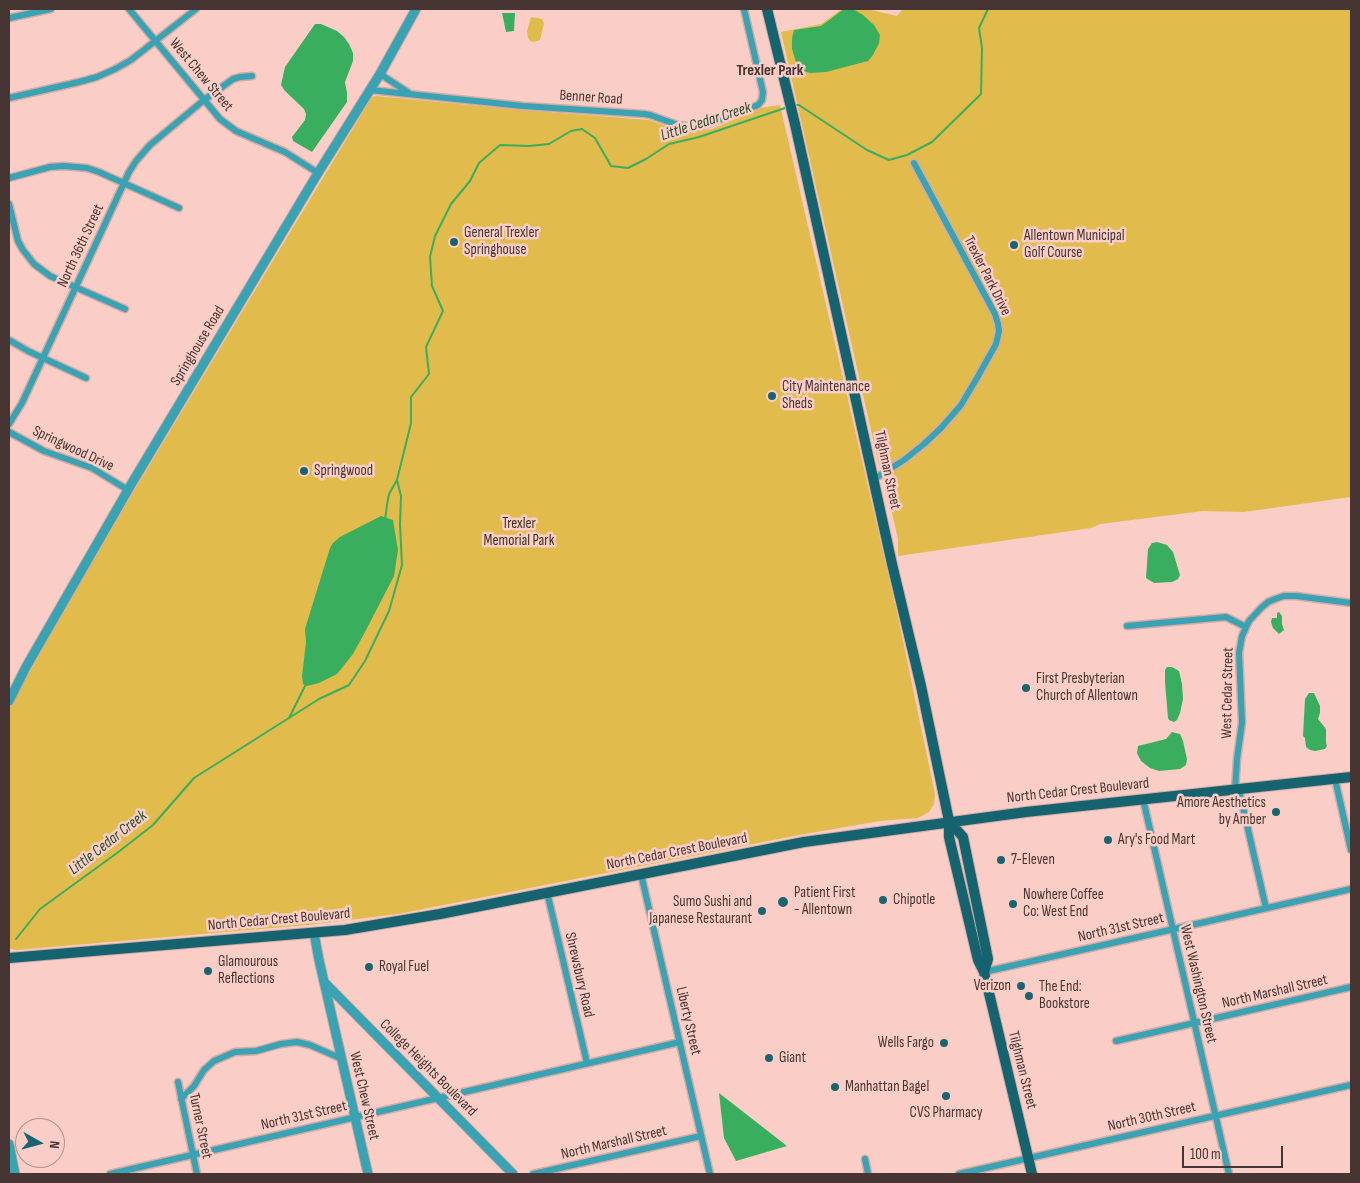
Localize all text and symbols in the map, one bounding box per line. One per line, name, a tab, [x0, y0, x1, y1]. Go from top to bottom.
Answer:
street label: West Chew Street	[165, 35, 237, 115]
district label: Trexler Park	[737, 61, 803, 81]
street label: Benner Road	[559, 87, 623, 109]
water label: Little Cedar Creek	[658, 98, 754, 146]
street label: North 36th Street	[54, 202, 108, 290]
place label: General Trexler Springhouse	[464, 224, 539, 259]
place label: Allentown Municipal Golf Course	[1024, 227, 1125, 262]
street label: Trexler Park Drive	[959, 233, 1015, 319]
marker: General Trexler Springhouse	[448, 236, 460, 248]
marker: Allentown Municipal Golf Course	[1008, 239, 1020, 251]
street label: Springhouse Road	[167, 303, 229, 389]
place label: City Maintenance Sheds	[782, 378, 870, 413]
marker: City Maintenance Sheds	[766, 390, 778, 402]
street label: Springwood Drive	[29, 422, 117, 476]
street label: Tilghman Street	[870, 429, 904, 511]
place label: Springwood	[314, 462, 373, 480]
marker: Springwood	[298, 465, 310, 477]
park label: Trexler Memorial Park	[484, 515, 554, 550]
street label: West Cedar Street	[1218, 647, 1238, 739]
place label: First Presbyterian Church of Allentown	[1036, 670, 1138, 705]
marker: First Presbyterian Church of Allentown	[1020, 682, 1032, 694]
street label: North Cedar Crest Boulevard	[1006, 775, 1150, 807]
place label: Amore Aesthetics by Amber	[1177, 794, 1266, 829]
marker: Amore Aesthetics by Amber	[1270, 806, 1282, 818]
water label: Little Cedar Creek	[65, 807, 151, 879]
street label: North Cedar Crest Boulevard	[605, 830, 749, 874]
place label: Ary's Food Mart	[1118, 831, 1195, 849]
marker: Ary's Food Mart	[1102, 834, 1114, 846]
place label: 7-Eleven	[1011, 851, 1055, 869]
marker: 7-Eleven	[995, 854, 1007, 866]
place label: Patient First - Allentown	[794, 884, 856, 919]
place label: Nowhere Coffee Co: West End	[1023, 886, 1104, 921]
place label: Chipotle	[893, 891, 935, 909]
place label: Sumo Sushi and Japanese Restaurant	[649, 893, 752, 928]
marker: Chipotle	[877, 894, 889, 906]
marker: Patient First - Allentown	[776, 895, 790, 909]
marker: Nowhere Coffee Co: West End	[1007, 898, 1019, 910]
street label: North Cedar Crest Boulevard	[207, 905, 351, 935]
marker: Sumo Sushi and Japanese Restaurant	[756, 905, 768, 917]
street label: North 31st Street	[1076, 909, 1166, 947]
street label: West Washington Street	[1176, 923, 1220, 1045]
street label: Shrewsbury Road	[560, 931, 598, 1019]
place label: Glamourous Reflections	[218, 953, 278, 988]
place label: Royal Fuel	[379, 958, 429, 976]
marker: Royal Fuel	[363, 961, 375, 973]
marker: Glamourous Reflections	[202, 965, 214, 977]
street label: North Marshall Street	[1221, 971, 1329, 1013]
place label: Verizon	[974, 977, 1011, 995]
place label: The End: Bookstore	[1039, 978, 1090, 1013]
marker: Verizon	[1015, 980, 1027, 992]
street label: Liberty Street	[671, 985, 705, 1057]
marker: The End: Bookstore	[1023, 990, 1035, 1002]
street label: College Heights Boulevard	[376, 1016, 480, 1120]
street label: Tilghman Street	[1004, 1029, 1040, 1111]
place label: Wells Fargo	[878, 1034, 934, 1052]
marker: Wells Fargo	[938, 1037, 950, 1049]
place label: Giant	[779, 1049, 806, 1067]
street label: West Chew Street	[345, 1050, 383, 1142]
marker: Giant	[763, 1052, 775, 1064]
place label: Manhattan Bagel	[845, 1078, 929, 1096]
marker: Manhattan Bagel	[829, 1081, 841, 1093]
marker: CVS Pharmacy	[940, 1090, 952, 1102]
street label: Turner Street	[184, 1092, 216, 1160]
street label: North 31st Street	[259, 1097, 349, 1135]
street label: North 30th Street	[1106, 1098, 1198, 1136]
place label: CVS Pharmacy	[910, 1104, 982, 1122]
north arrow	[15, 1118, 65, 1168]
street label: North Marshall Street	[560, 1122, 668, 1164]
scale bar	[1185, 1136, 1286, 1168]
text: N	[46, 1140, 63, 1150]
text: 100 m	[1190, 1145, 1221, 1164]

